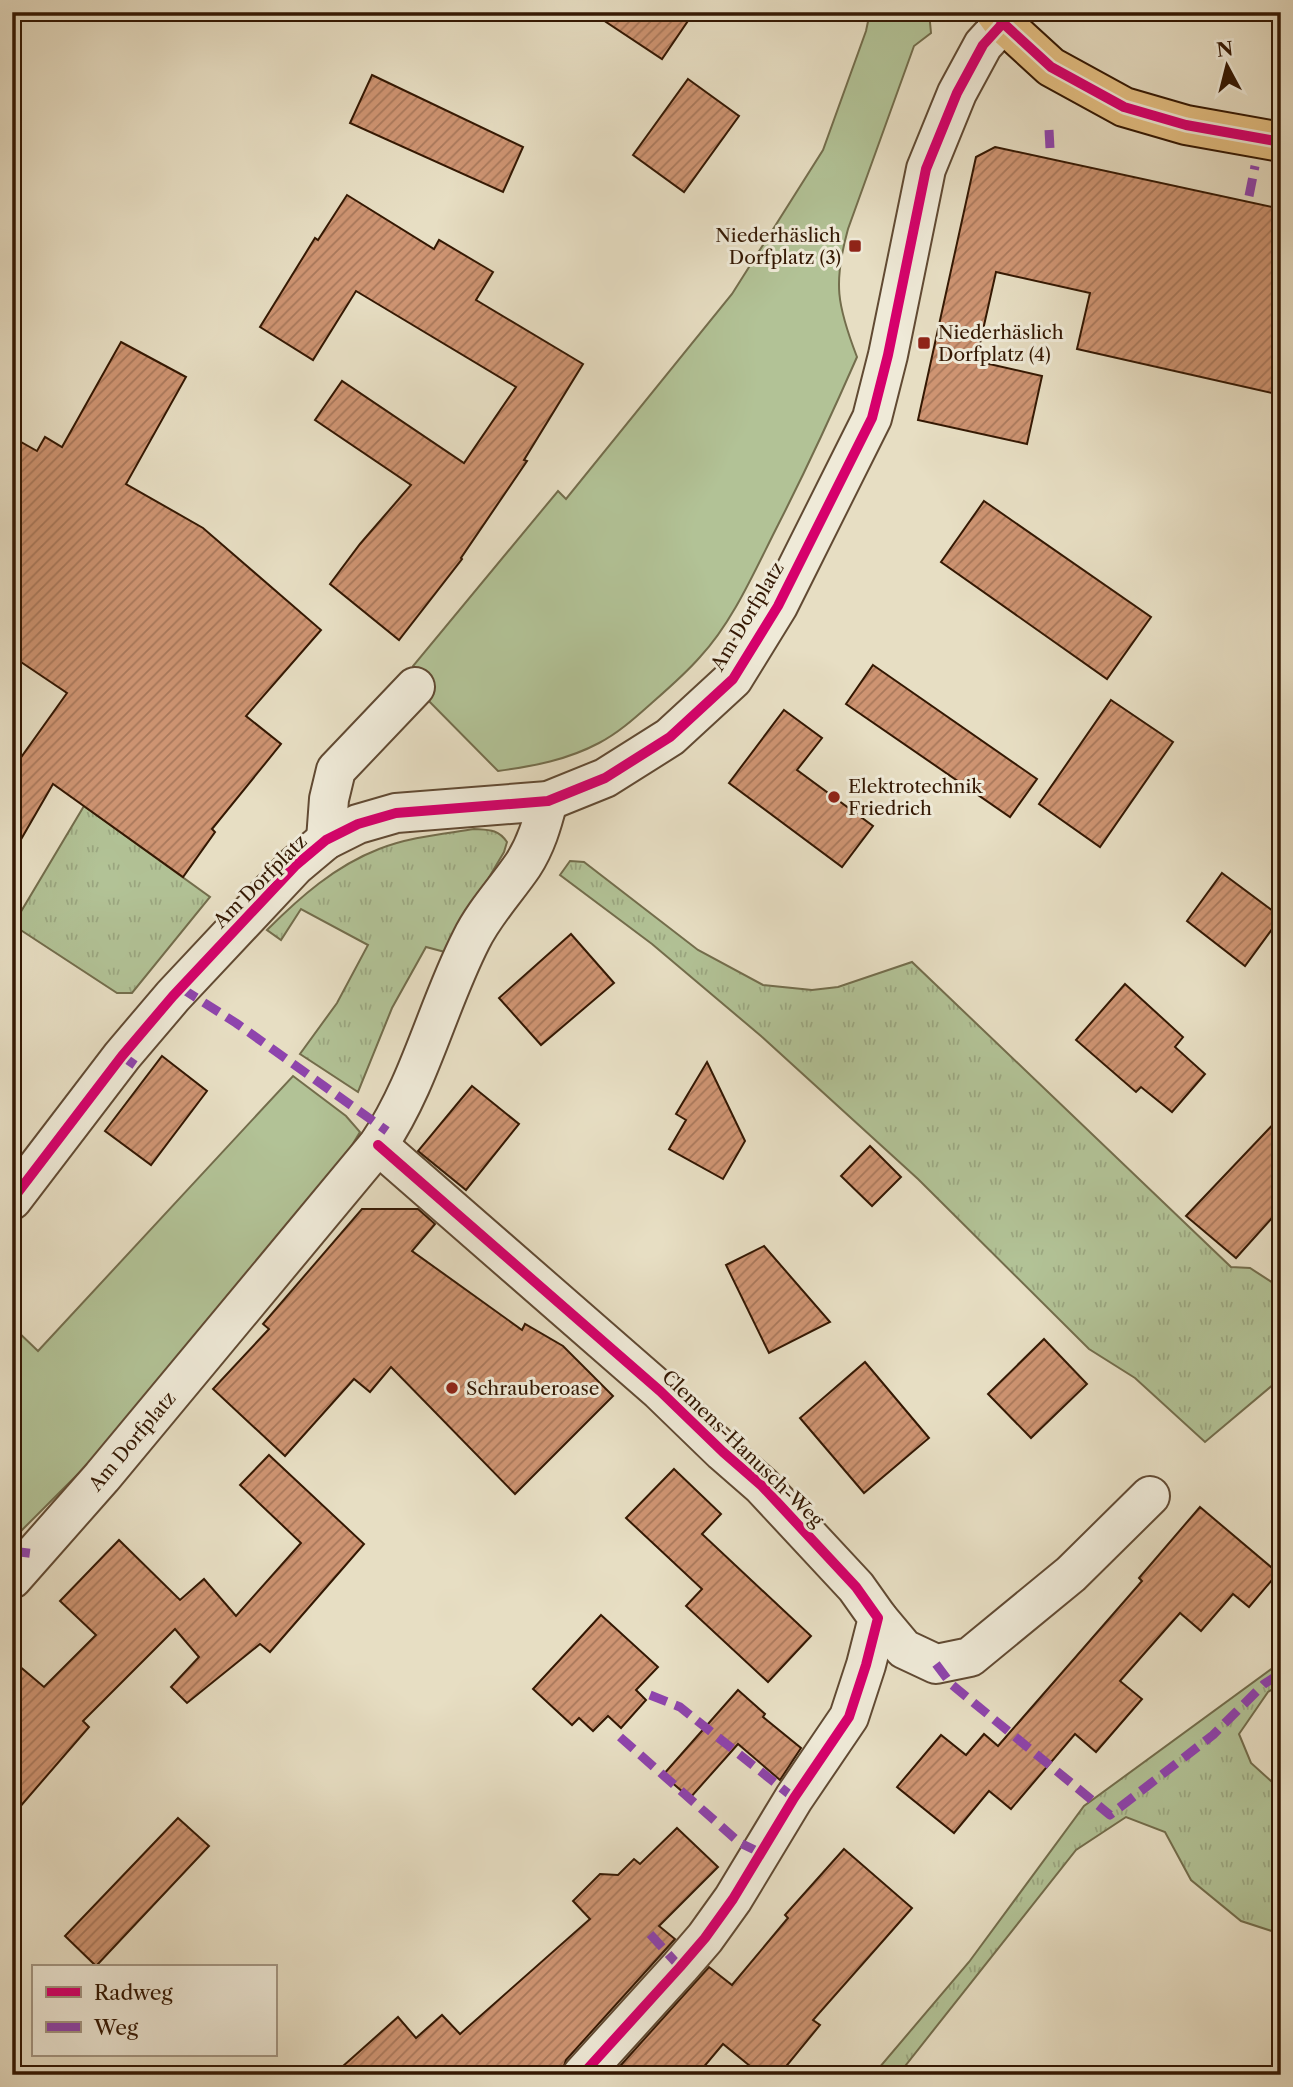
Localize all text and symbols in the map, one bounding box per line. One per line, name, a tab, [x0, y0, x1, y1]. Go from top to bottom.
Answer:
north arrow	[1192, 32, 1262, 102]
text: N	[1215, 37, 1235, 62]
place label: Niederhäslich Dorfplatz (3)	[715, 224, 841, 269]
marker: Niederhäslich Dorfplatz (3)	[847, 238, 863, 254]
place label: Niederhäslich Dorfplatz (4)	[938, 321, 1064, 366]
marker: Niederhäslich Dorfplatz (4)	[916, 335, 932, 351]
street label: Am Dorfplatz	[705, 558, 789, 676]
place label: Elektrotechnik Friedrich	[848, 775, 983, 820]
marker: Elektrotechnik Friedrich	[826, 789, 842, 805]
street label: Am Dorfplatz	[208, 830, 312, 934]
street label: Clemens-Hanusch-Weg	[657, 1365, 829, 1532]
place label: Schrauberoase	[466, 1377, 599, 1400]
marker: Schrauberoase	[444, 1380, 460, 1396]
street label: Am Dorfplatz	[84, 1387, 181, 1496]
legend	[32, 1965, 276, 2056]
text: Radweg	[94, 1980, 174, 2005]
text: Weg	[93, 2015, 139, 2040]

